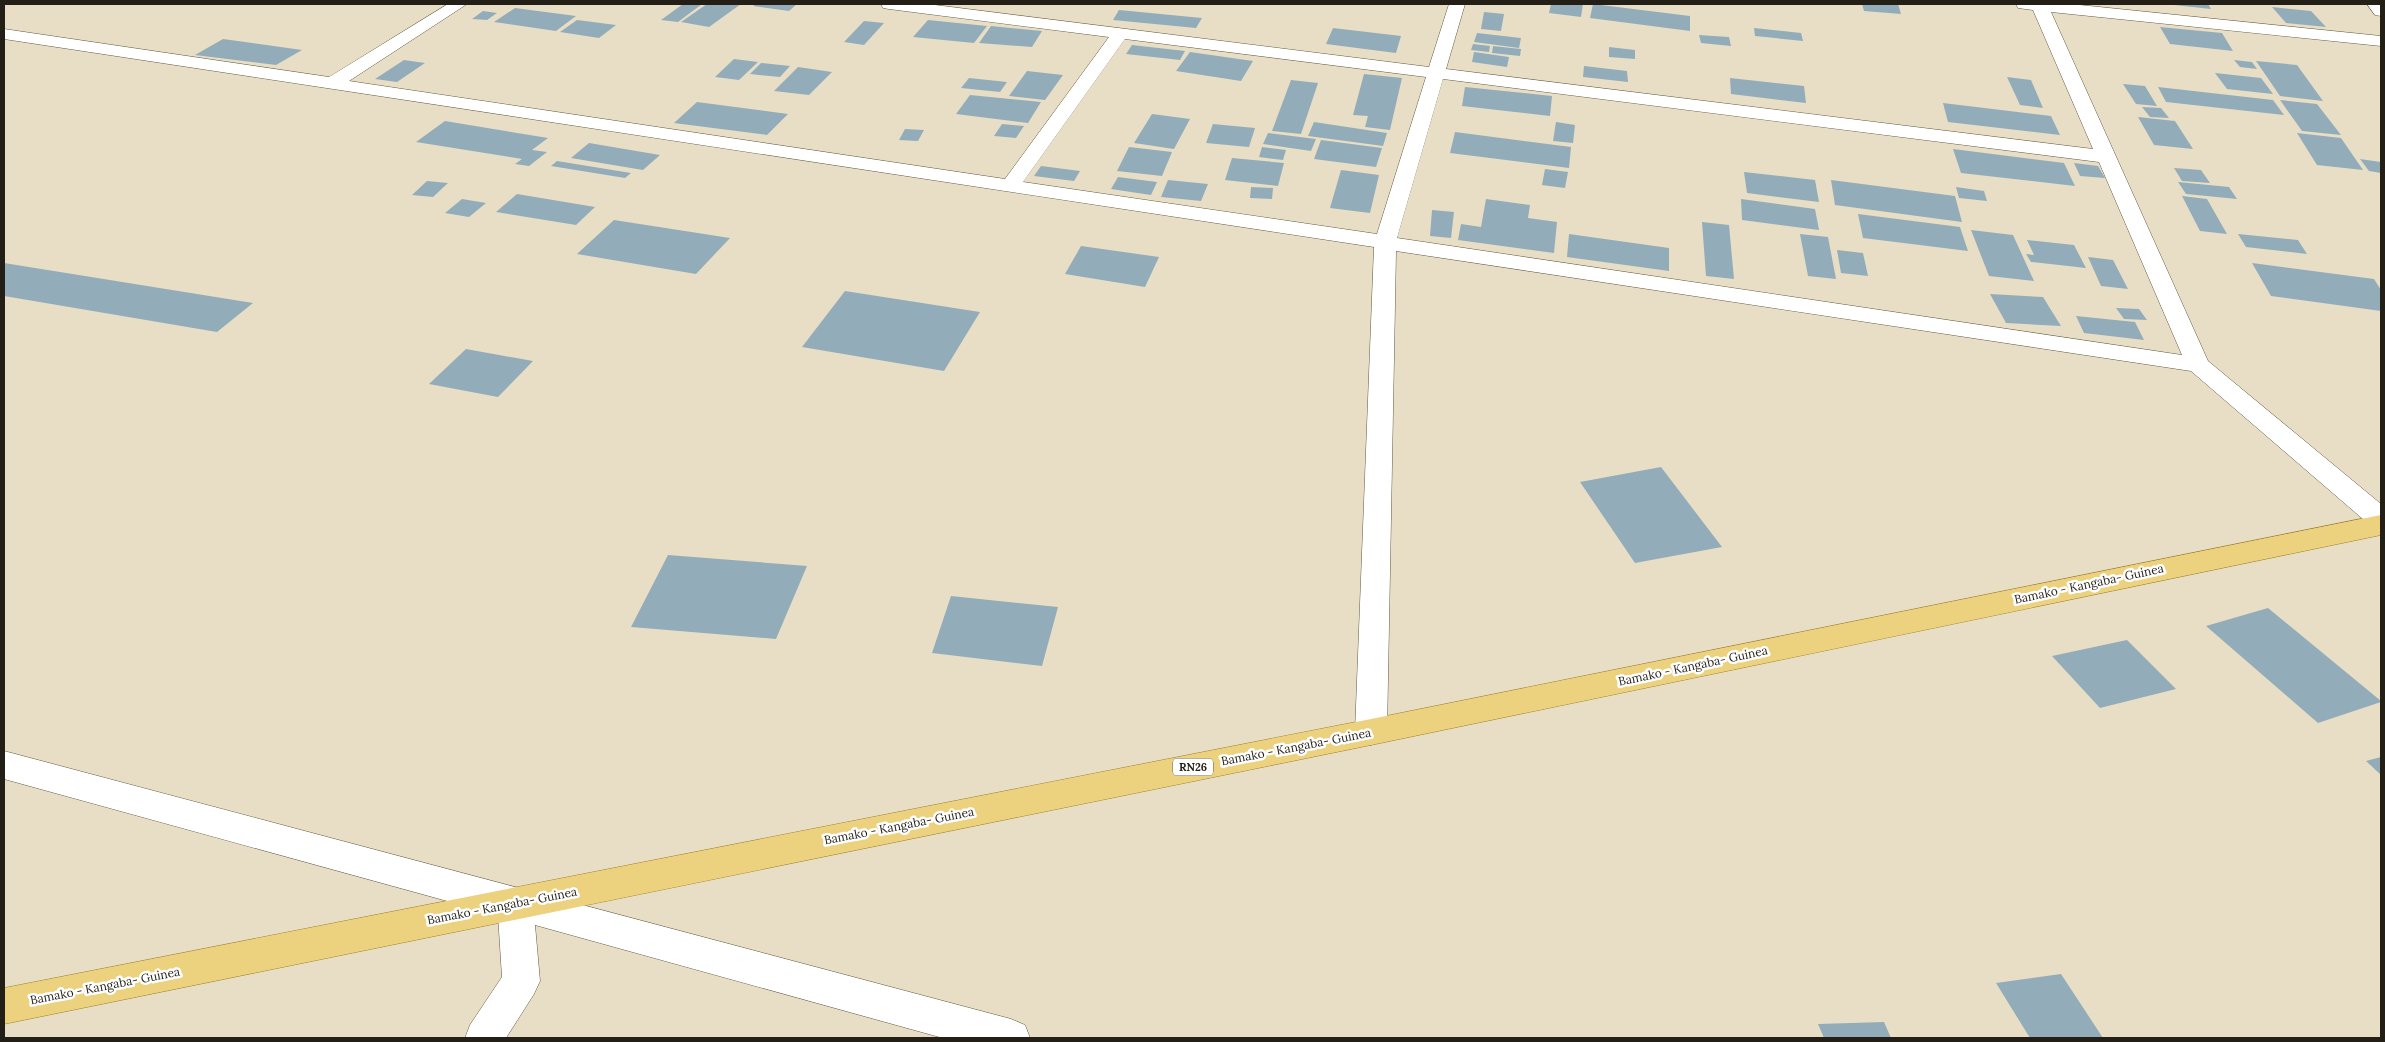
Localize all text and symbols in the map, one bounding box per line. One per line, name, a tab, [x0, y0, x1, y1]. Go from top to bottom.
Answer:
street label: Bamako - Kangaba- Guinea	[2013, 560, 2165, 607]
street label: Bamako - Kangaba- Guinea	[1617, 642, 1769, 689]
street label: Bamako - Kangaba- Guinea	[1220, 725, 1372, 768]
road number: RN26	[1173, 759, 1213, 776]
street label: Bamako - Kangaba- Guinea	[823, 804, 975, 847]
street label: Bamako - Kangaba- Guinea	[426, 884, 578, 927]
street label: Bamako - Kangaba- Guinea	[29, 964, 181, 1007]

